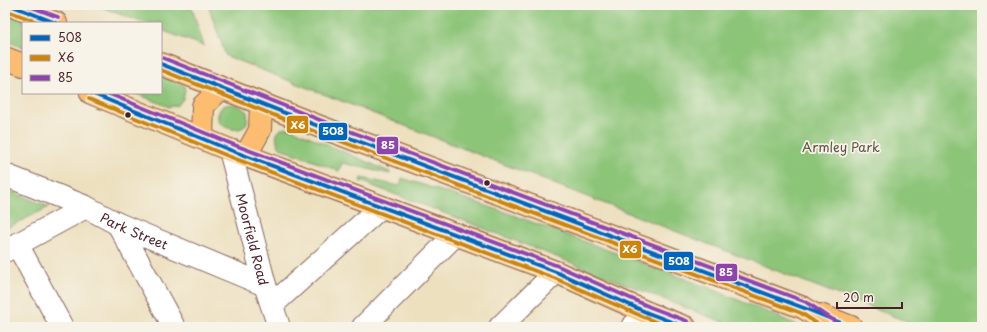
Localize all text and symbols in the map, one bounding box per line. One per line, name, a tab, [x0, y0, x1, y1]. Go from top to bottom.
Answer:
legend	[22, 22, 162, 94]
text: 508	[58, 28, 82, 46]
text: X6	[58, 48, 74, 66]
text: 85	[58, 68, 73, 86]
unlabelled marker	[123, 110, 133, 120]
line badge: X6	[286, 115, 309, 134]
text: X6	[289, 116, 306, 133]
line badge: 508	[318, 122, 348, 141]
text: 508	[322, 122, 344, 139]
line badge: 85	[376, 136, 399, 155]
text: 85	[381, 136, 395, 153]
park label: Armley Park	[802, 137, 880, 156]
unlabelled marker	[482, 178, 492, 188]
street label: Moorfield Road	[232, 191, 274, 287]
street label: Park Street	[97, 207, 171, 253]
line badge: X6	[619, 240, 642, 259]
text: X6	[621, 240, 638, 257]
line badge: 508	[663, 251, 694, 271]
text: 508	[668, 252, 690, 269]
line badge: 85	[715, 263, 738, 282]
text: 85	[719, 263, 733, 280]
scale bar	[837, 284, 902, 310]
text: 20 m	[843, 288, 874, 306]

